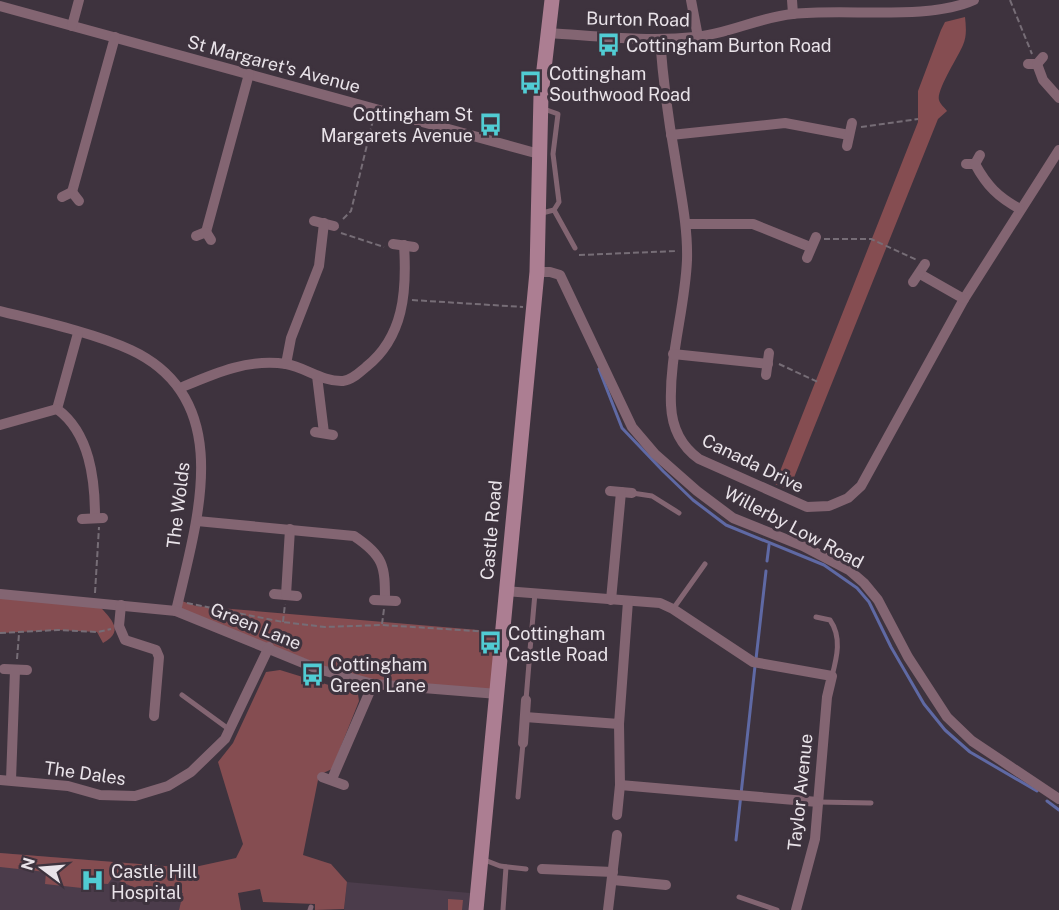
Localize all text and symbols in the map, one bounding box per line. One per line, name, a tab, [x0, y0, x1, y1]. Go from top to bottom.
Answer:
street label: Burton Road	[586, 8, 690, 30]
street label: St Margaret's Avenue	[185, 31, 363, 97]
bus stop icon: Cottingham Burton Road	[595, 32, 621, 58]
place label: Cottingham Burton Road	[626, 35, 831, 56]
place label: Cottingham Southwood Road	[549, 63, 691, 105]
bus stop icon: Cottingham Southwood Road	[518, 70, 544, 96]
place label: Cottingham St Margarets Avenue	[321, 104, 473, 146]
bus stop icon: Cottingham St Margarets Avenue	[478, 111, 504, 137]
street label: Canada Drive	[699, 429, 807, 497]
street label: The Wolds	[162, 461, 194, 549]
street label: Castle Road	[476, 479, 506, 581]
street label: Willerby Low Road	[721, 481, 867, 573]
street label: Green Lane	[208, 598, 304, 654]
place label: Cottingham Castle Road	[508, 623, 608, 665]
bus stop icon: Cottingham Castle Road	[477, 630, 503, 656]
place label: Cottingham Green Lane	[330, 654, 427, 696]
bus stop icon: Cottingham Green Lane	[299, 661, 325, 687]
street label: Taylor Avenue	[783, 733, 817, 851]
street label: The Dales	[43, 757, 127, 789]
north arrow	[12, 838, 72, 898]
text: N	[17, 855, 39, 873]
place label: Castle Hill Hospital	[111, 861, 198, 903]
hospital icon: Castle Hill Hospital	[80, 868, 106, 894]

